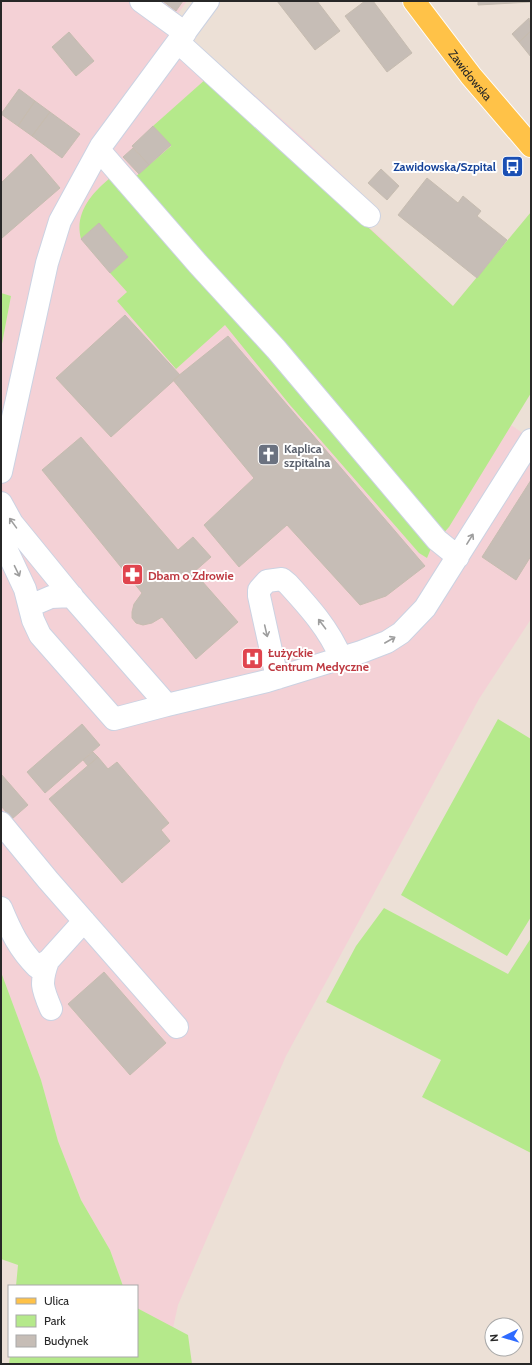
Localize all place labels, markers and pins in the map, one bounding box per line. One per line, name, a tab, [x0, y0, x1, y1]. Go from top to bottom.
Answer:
bus stop icon: Zawidowska/Szpital	[499, 153, 525, 179]
place label: Zawidowska/Szpital	[393, 159, 496, 174]
place label: Kaplica szpitalna	[284, 441, 330, 470]
church icon: Kaplica szpitalna	[256, 442, 282, 468]
pharmacy icon: Dbam o Zdrowie	[120, 562, 146, 588]
place label: Dbam o Zdrowie	[148, 568, 234, 583]
place label: Łużyckie Centrum Medyczne	[268, 645, 369, 674]
hospital icon: Łużyckie Centrum Medyczne	[240, 646, 266, 672]

